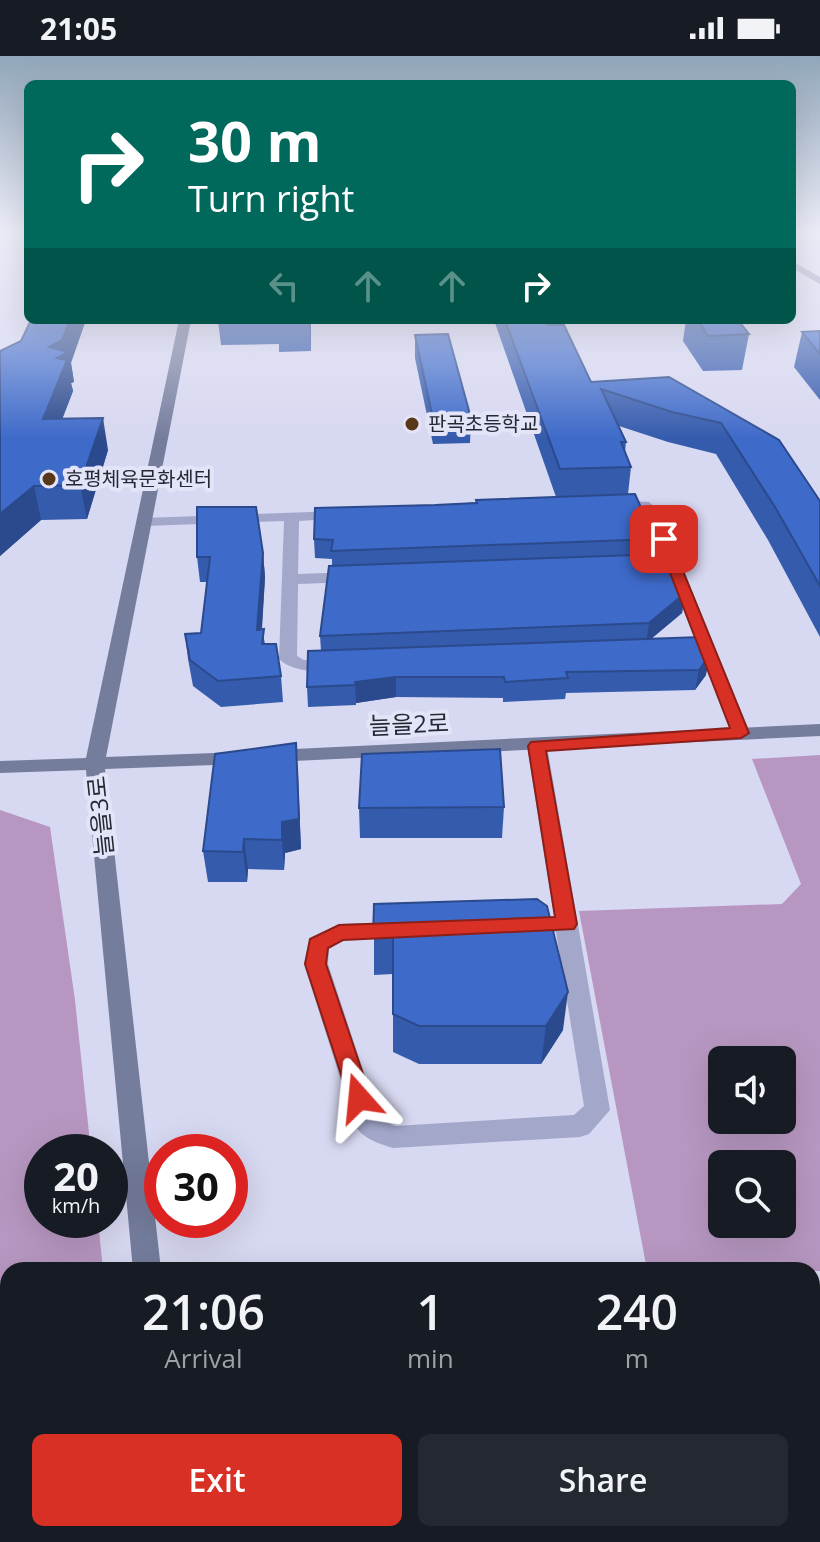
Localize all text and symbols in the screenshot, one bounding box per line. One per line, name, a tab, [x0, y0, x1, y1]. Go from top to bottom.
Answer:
text: 21:05	[40, 8, 117, 49]
text: 30 m	[188, 102, 322, 178]
icon: right	[56, 112, 160, 216]
text: Turn right	[188, 174, 354, 223]
icon: left	[262, 264, 306, 308]
icon: ahead	[346, 264, 390, 308]
icon: ahead	[430, 264, 474, 308]
icon: right	[514, 264, 558, 308]
place label: 판곡초등학교	[428, 410, 538, 437]
marker: 판곡초등학교	[403, 415, 421, 433]
place label: 호평체육문화센터	[65, 465, 212, 492]
marker: 호평체육문화센터	[40, 470, 58, 488]
pin	[630, 505, 698, 573]
icon: arrive	[642, 517, 686, 561]
street label: 늘을2로	[368, 706, 449, 741]
street label: 늘을3로	[79, 775, 120, 858]
map controls	[708, 1046, 796, 1238]
button: sound	[708, 1046, 796, 1134]
position arrow	[317, 1056, 401, 1140]
speed limit sign: 30	[144, 1134, 248, 1238]
text: 20	[53, 1148, 99, 1203]
button: search	[708, 1150, 796, 1238]
text: km/h	[52, 1192, 100, 1219]
text: 21:06	[142, 1279, 265, 1344]
text: 1	[417, 1279, 444, 1344]
text: 240	[596, 1279, 678, 1344]
text: Arrival	[164, 1340, 243, 1376]
text: min	[407, 1340, 454, 1376]
text: m	[625, 1340, 649, 1376]
button: Exit	[32, 1434, 402, 1526]
button: Share	[418, 1434, 788, 1526]

